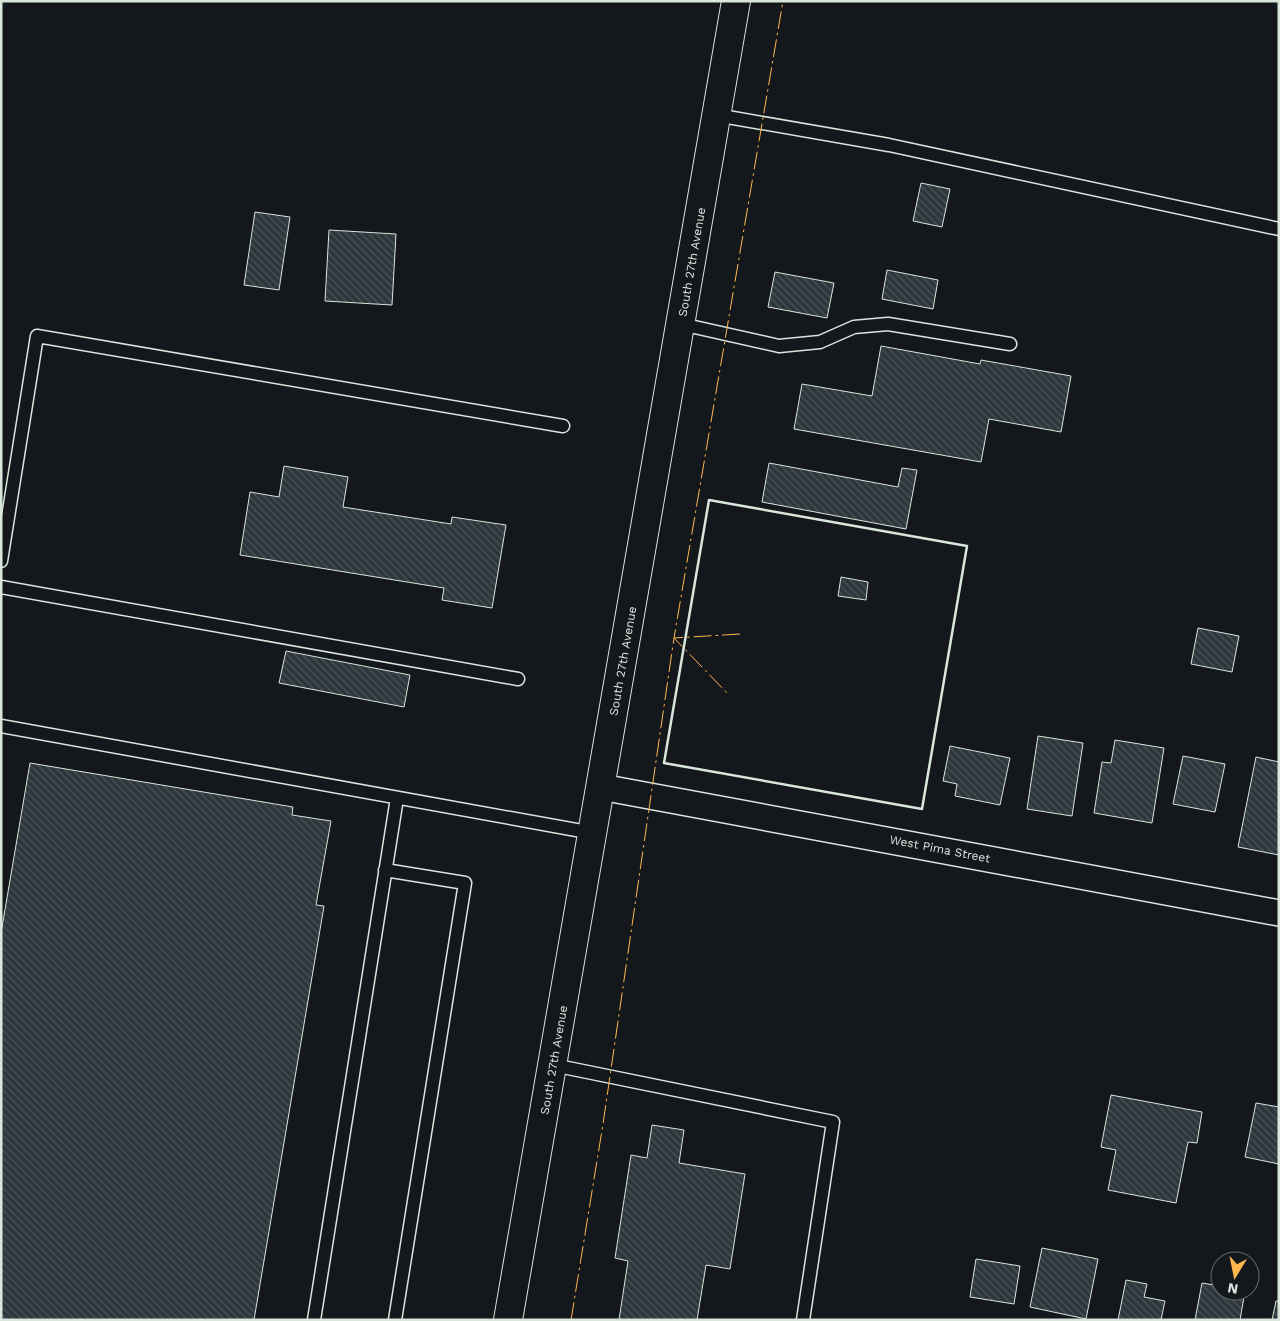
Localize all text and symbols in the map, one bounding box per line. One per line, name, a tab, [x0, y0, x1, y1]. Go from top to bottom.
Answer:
street label: South 27th Avenue	[675, 206, 709, 318]
street label: South 27th Avenue	[606, 605, 640, 717]
street label: West Pima Street	[889, 832, 991, 866]
street label: South 27th Avenue	[537, 1004, 571, 1116]
north arrow	[1210, 1251, 1260, 1301]
text: N	[1226, 1280, 1239, 1298]

